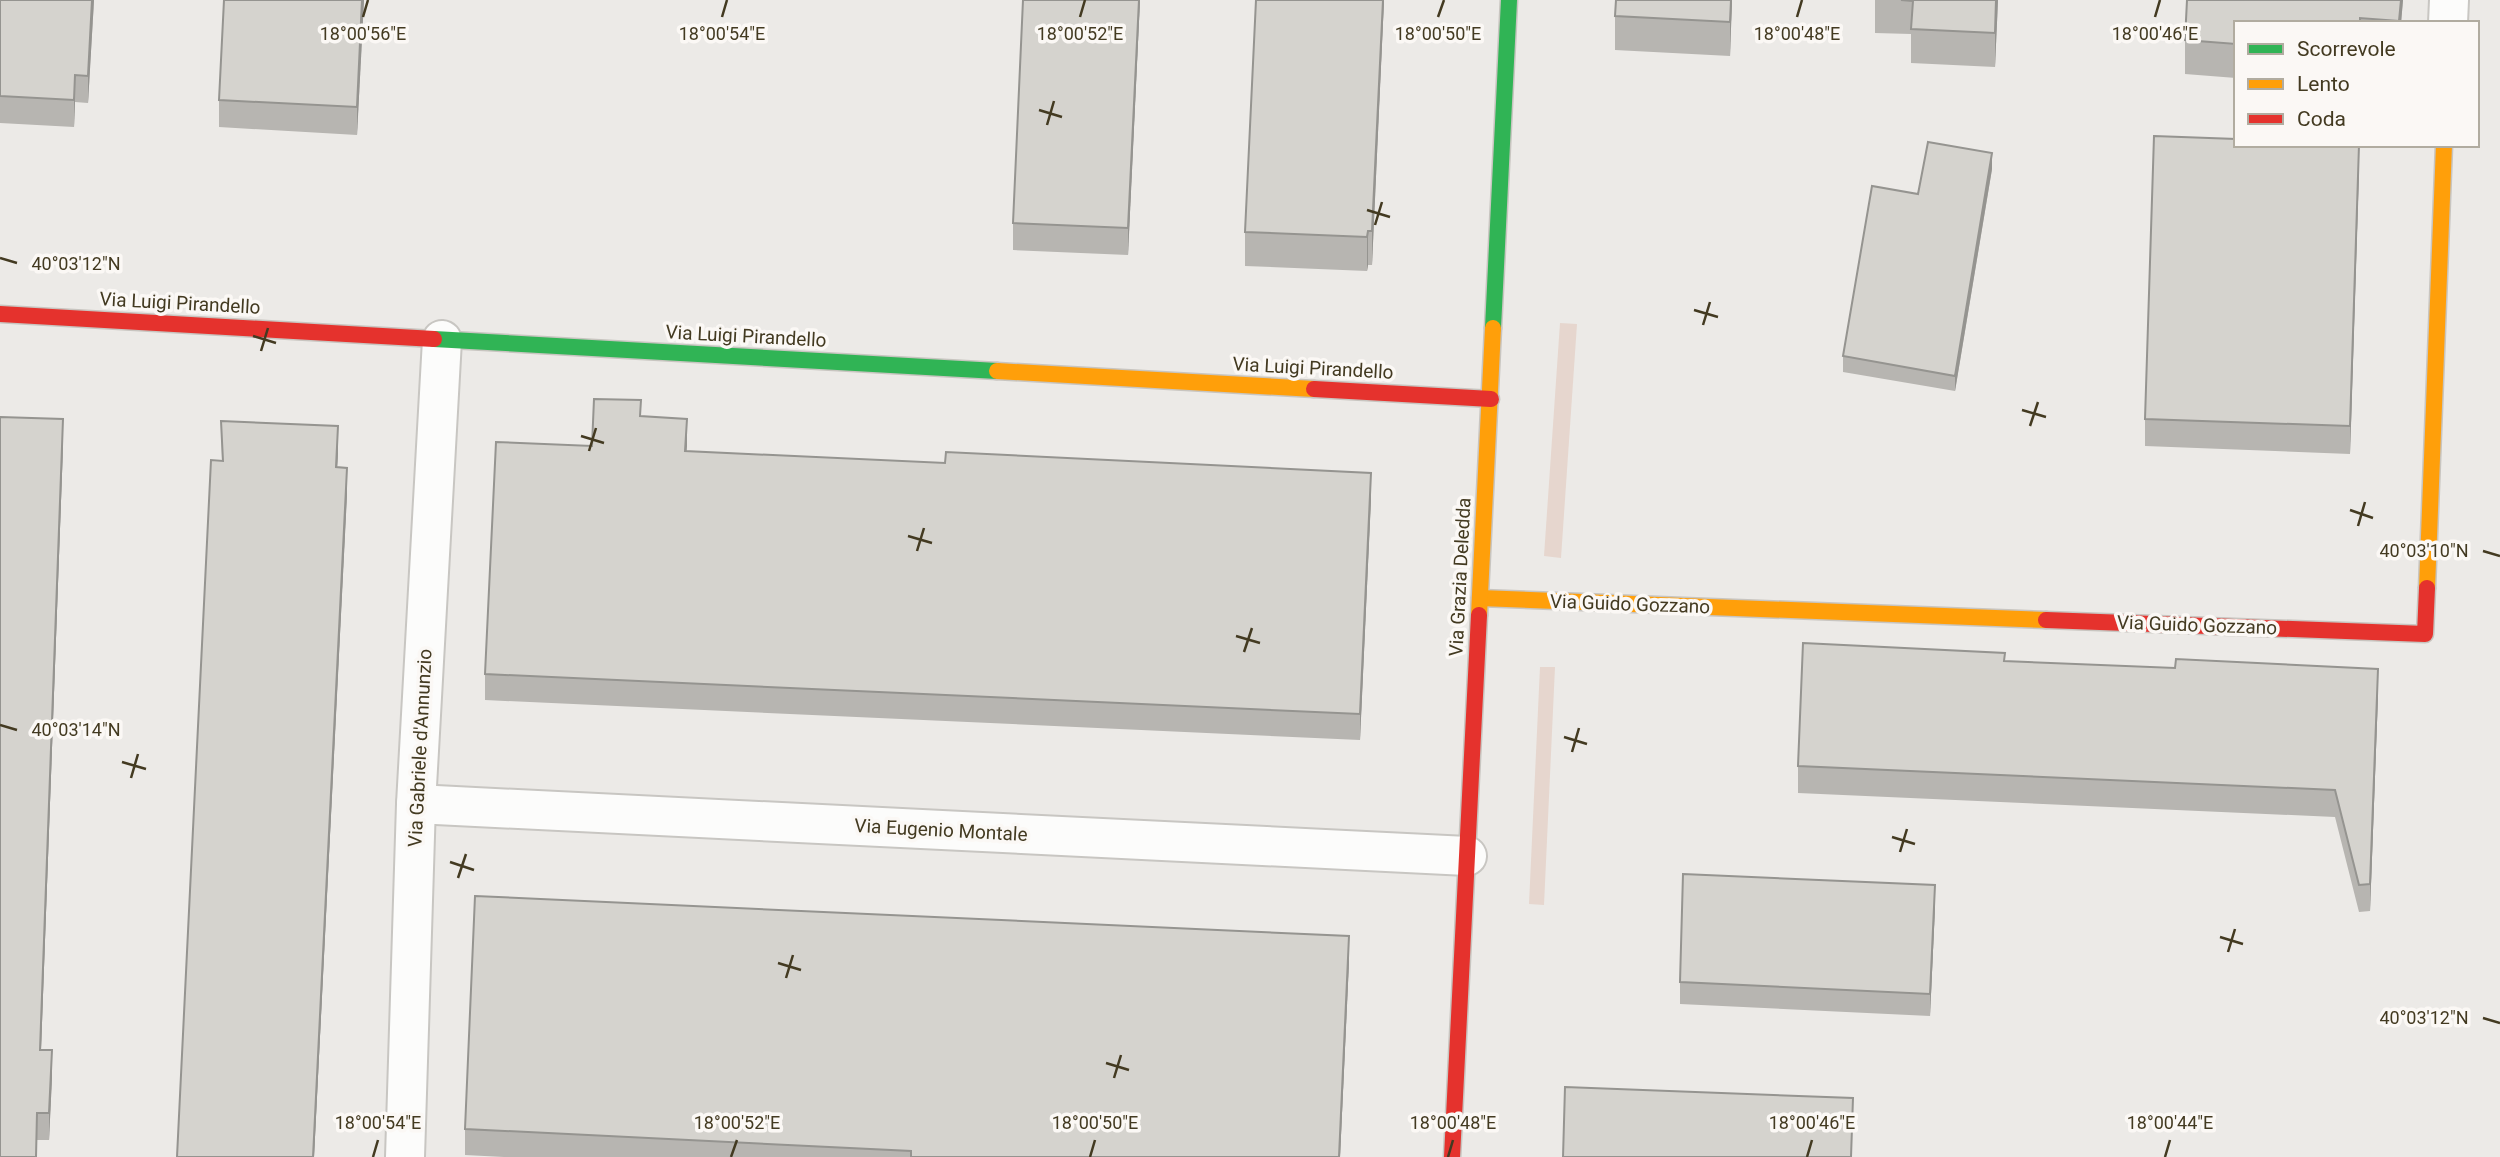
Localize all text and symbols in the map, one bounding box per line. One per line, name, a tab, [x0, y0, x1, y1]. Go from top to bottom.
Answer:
legend	[2234, 21, 2479, 147]
text: 18°00'56"E	[320, 23, 406, 44]
text: 18°00'54"E	[679, 23, 765, 44]
text: 18°00'52"E	[1037, 23, 1123, 44]
text: 18°00'50"E	[1395, 23, 1481, 44]
text: 18°00'48"E	[1754, 23, 1840, 44]
text: 18°00'46"E	[2112, 23, 2198, 44]
text: Scorrevole	[2297, 37, 2396, 61]
text: Lento	[2297, 72, 2350, 96]
text: Coda	[2297, 107, 2346, 131]
text: 40°03'12"N	[31, 253, 121, 274]
street label: Via Luigi Pirandello	[99, 287, 261, 319]
street label: Via Luigi Pirandello	[665, 320, 827, 352]
street label: Via Luigi Pirandello	[1232, 352, 1394, 384]
street label: Via Grazia Deledda	[1444, 497, 1476, 657]
text: 40°03'10"N	[2379, 540, 2469, 561]
street label: Via Guido Gozzano	[1550, 590, 1710, 618]
street label: Via Guido Gozzano	[2117, 611, 2277, 639]
street label: Via Gabriele d'Annunzio	[403, 648, 437, 848]
text: 40°03'14"N	[31, 719, 121, 740]
street label: Via Eugenio Montale	[854, 814, 1028, 846]
text: 40°03'12"N	[2379, 1007, 2469, 1028]
text: 18°00'54"E	[335, 1112, 421, 1133]
text: 18°00'52"E	[694, 1112, 780, 1133]
text: 18°00'50"E	[1052, 1112, 1138, 1133]
text: 18°00'48"E	[1410, 1112, 1496, 1133]
text: 18°00'46"E	[1769, 1112, 1855, 1133]
text: 18°00'44"E	[2127, 1112, 2213, 1133]

